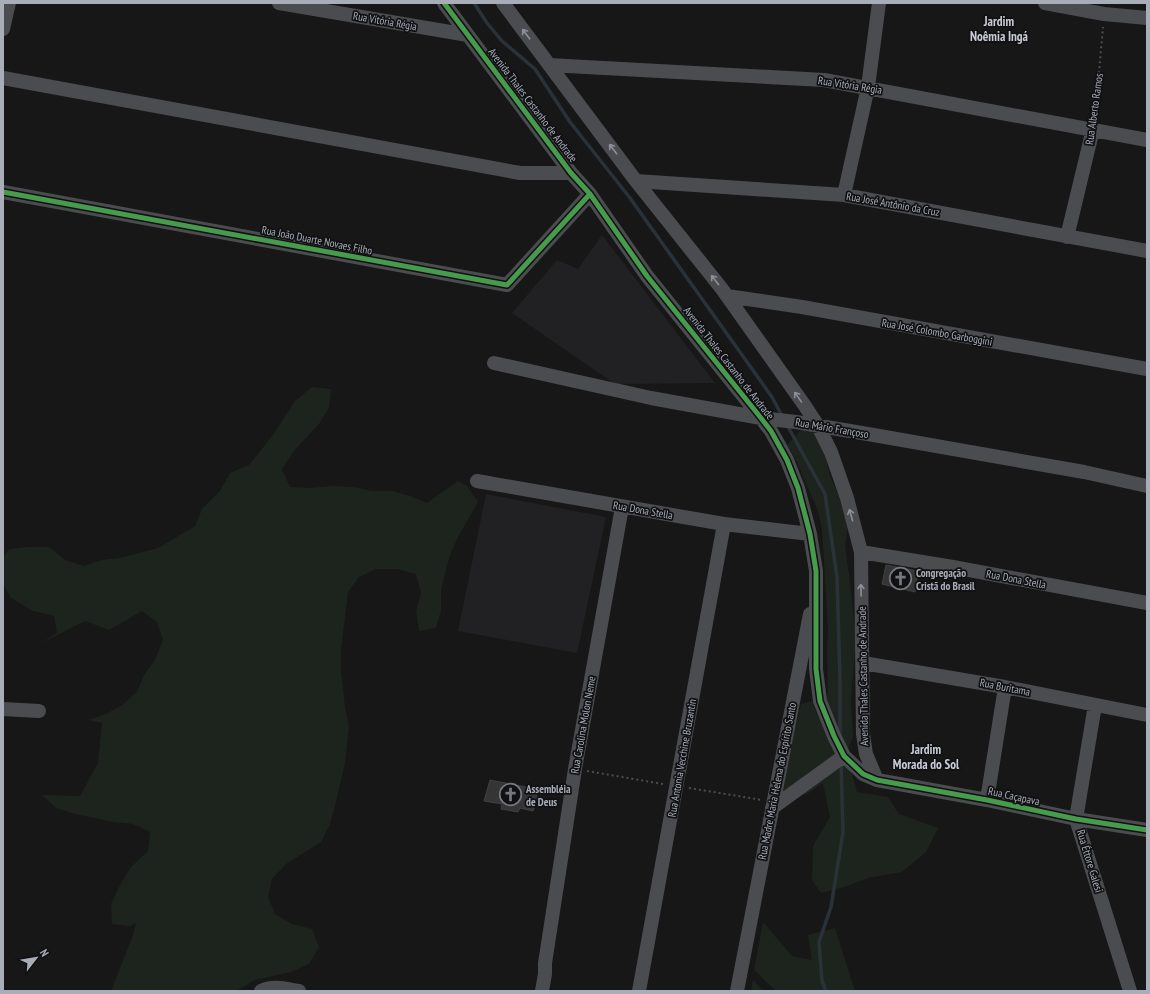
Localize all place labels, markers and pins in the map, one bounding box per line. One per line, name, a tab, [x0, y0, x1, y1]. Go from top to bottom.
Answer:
church icon: Congregação Cristã do Brasil	[887, 566, 913, 592]
place label: Congregação Cristã do Brasil	[916, 566, 975, 593]
church icon: Assembléia de Deus	[498, 782, 524, 808]
place label: Assembléia de Deus	[525, 782, 571, 809]

